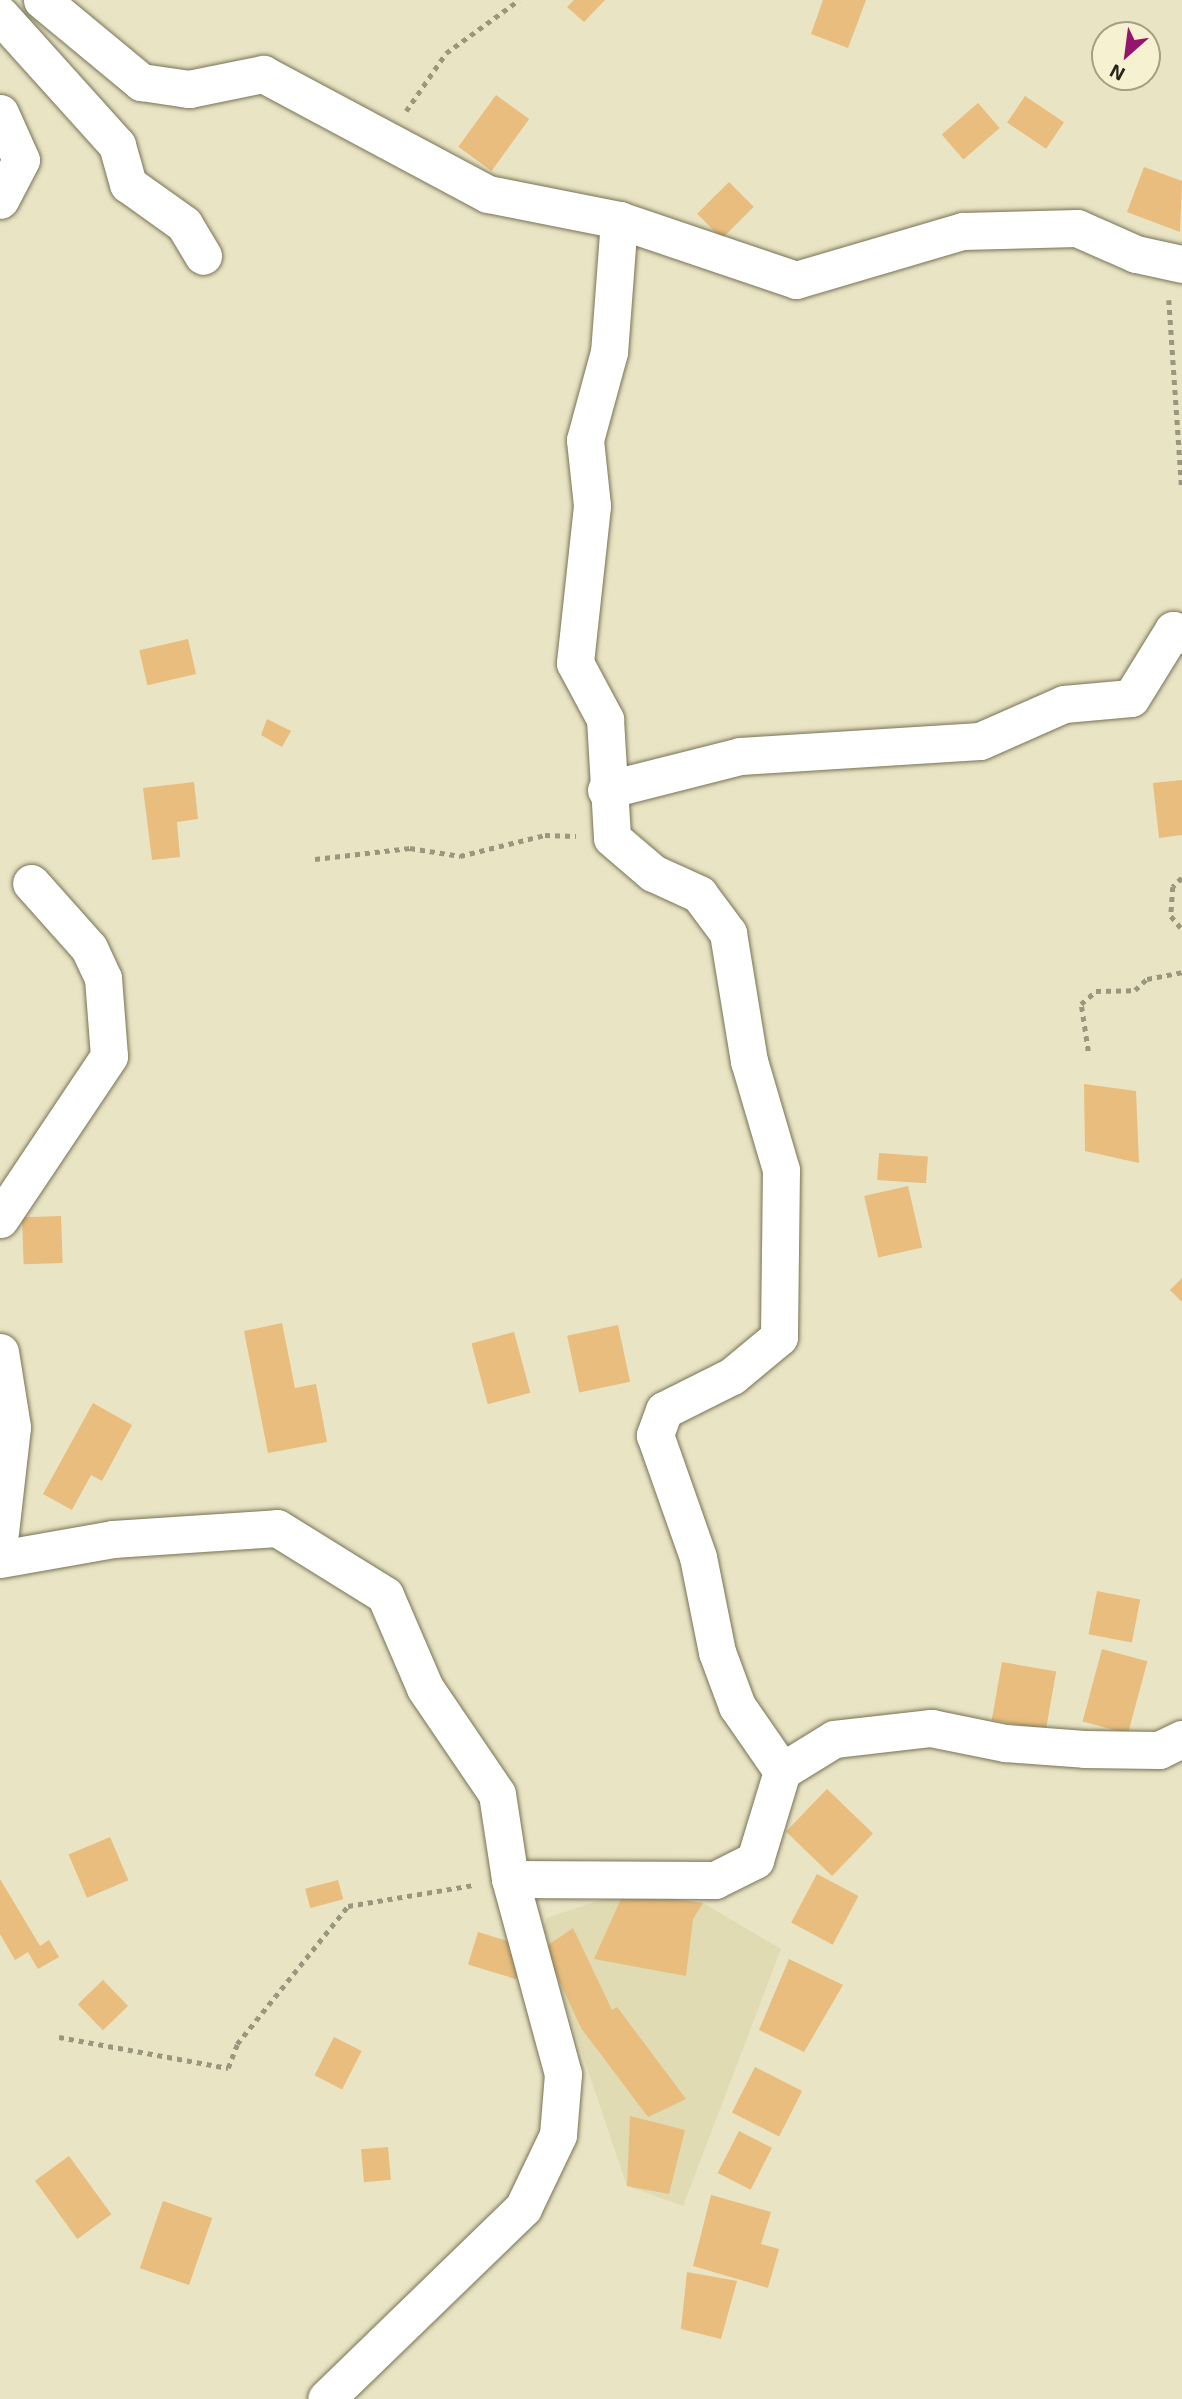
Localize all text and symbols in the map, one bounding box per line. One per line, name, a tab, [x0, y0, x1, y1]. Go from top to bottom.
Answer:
north arrow	[1091, 21, 1161, 91]
text: N	[1105, 60, 1128, 87]

